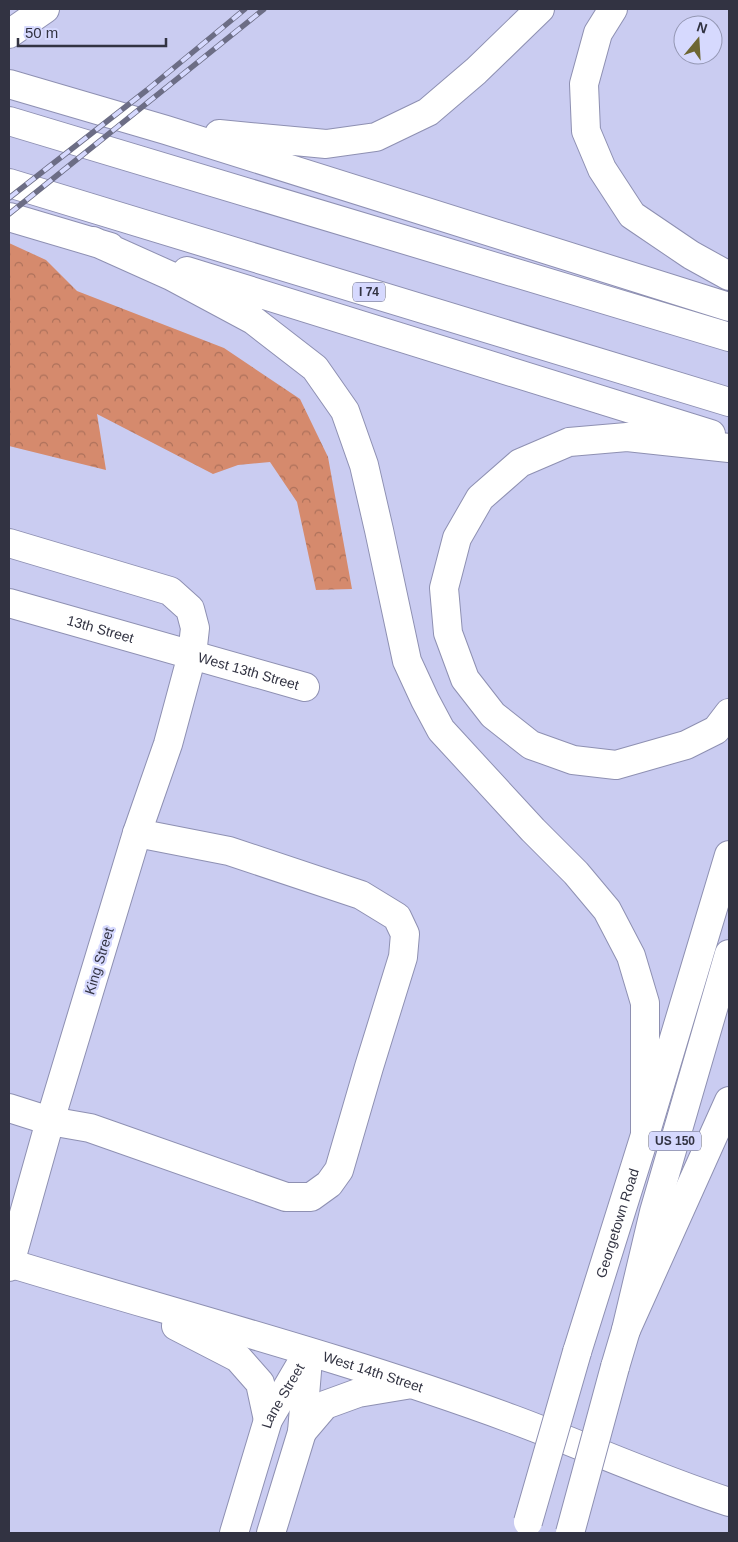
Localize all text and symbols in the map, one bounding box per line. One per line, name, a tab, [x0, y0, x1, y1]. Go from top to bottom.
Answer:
scale bar	[18, 15, 165, 47]
north arrow	[673, 15, 723, 65]
text: N	[695, 18, 709, 37]
text: 50 m	[25, 24, 58, 41]
road number: I 74	[353, 282, 385, 302]
street label: 13th Street	[65, 612, 136, 646]
street label: West 13th Street	[196, 649, 301, 693]
street label: King Street	[81, 925, 117, 996]
road number: US 150	[649, 1132, 701, 1150]
street label: Georgetown Road	[593, 1167, 642, 1280]
street label: West 14th Street	[321, 1348, 425, 1395]
street label: Lane Street	[258, 1360, 308, 1430]

